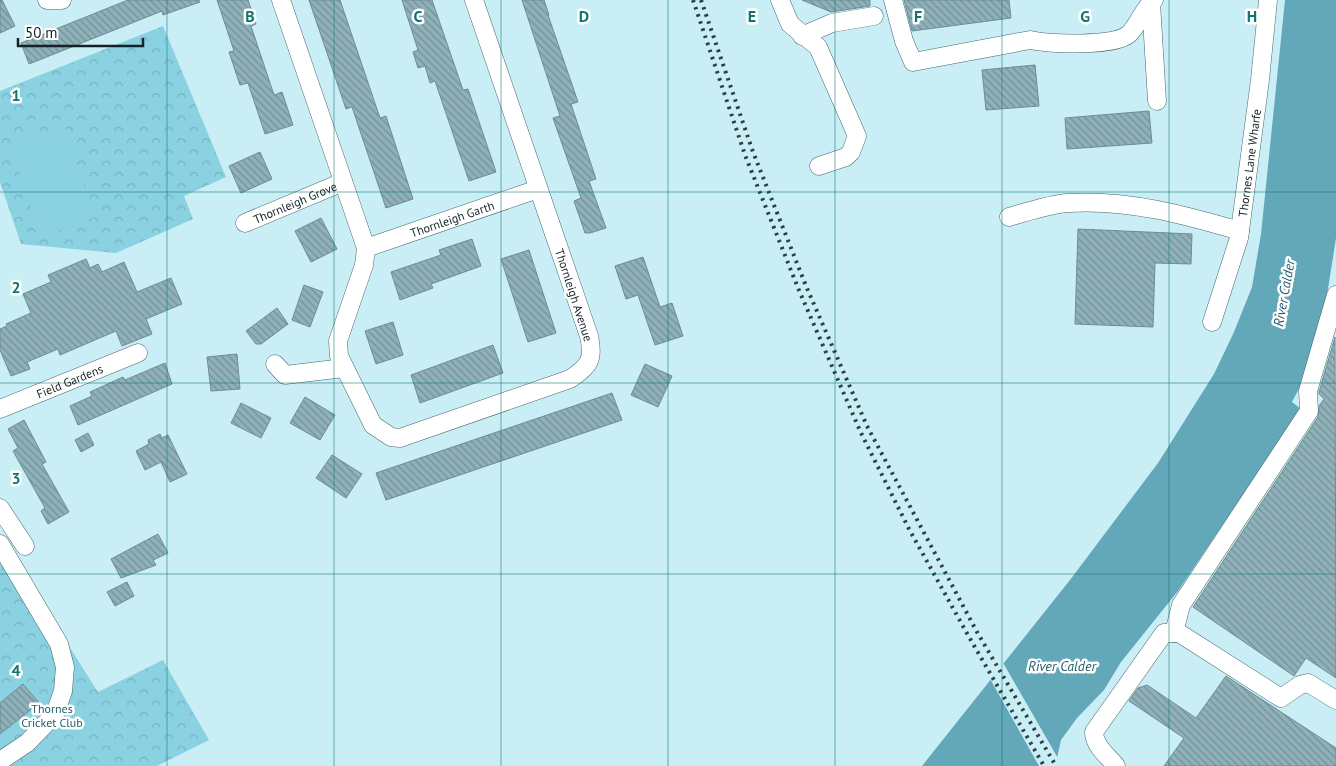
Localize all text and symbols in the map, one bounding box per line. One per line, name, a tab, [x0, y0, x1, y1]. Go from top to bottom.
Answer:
text: B	[245, 6, 255, 26]
text: C	[414, 6, 423, 26]
text: D	[579, 6, 589, 26]
text: E	[748, 6, 756, 26]
text: F	[914, 6, 922, 26]
text: G	[1080, 6, 1090, 26]
text: H	[1247, 6, 1257, 26]
scale bar	[18, 15, 142, 47]
text: 50 m	[25, 23, 58, 42]
text: 1	[11, 85, 21, 105]
street label: Thornes Lane Wharfe	[1234, 108, 1264, 218]
street label: Thornleigh Grove	[251, 178, 339, 226]
street label: Thornleigh Garth	[408, 197, 496, 240]
street label: Thornleigh Avenue	[552, 247, 596, 343]
water label: River Calder	[1269, 257, 1299, 328]
text: 2	[11, 277, 21, 297]
street label: Field Gardens	[34, 361, 105, 401]
text: 3	[11, 468, 21, 488]
water label: River Calder	[1028, 657, 1097, 675]
text: 4	[11, 660, 21, 680]
park label: Thornes Cricket Club	[21, 701, 83, 730]

